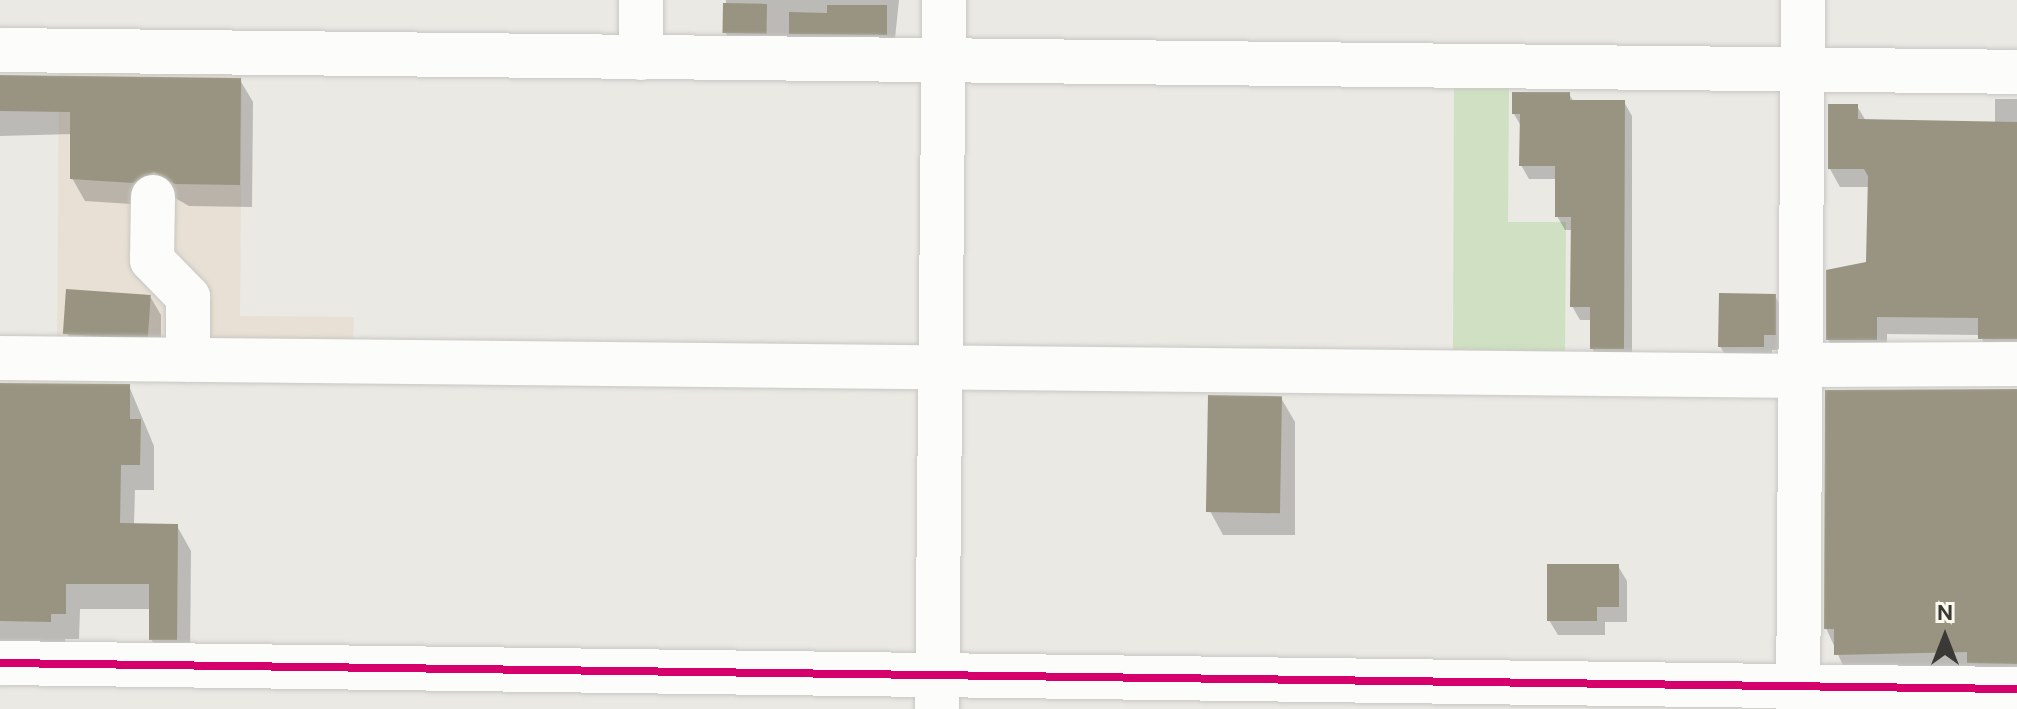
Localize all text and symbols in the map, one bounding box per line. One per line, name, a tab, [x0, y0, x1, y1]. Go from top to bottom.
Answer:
north arrow	[1905, 597, 1985, 677]
text: N	[1937, 598, 1953, 627]

